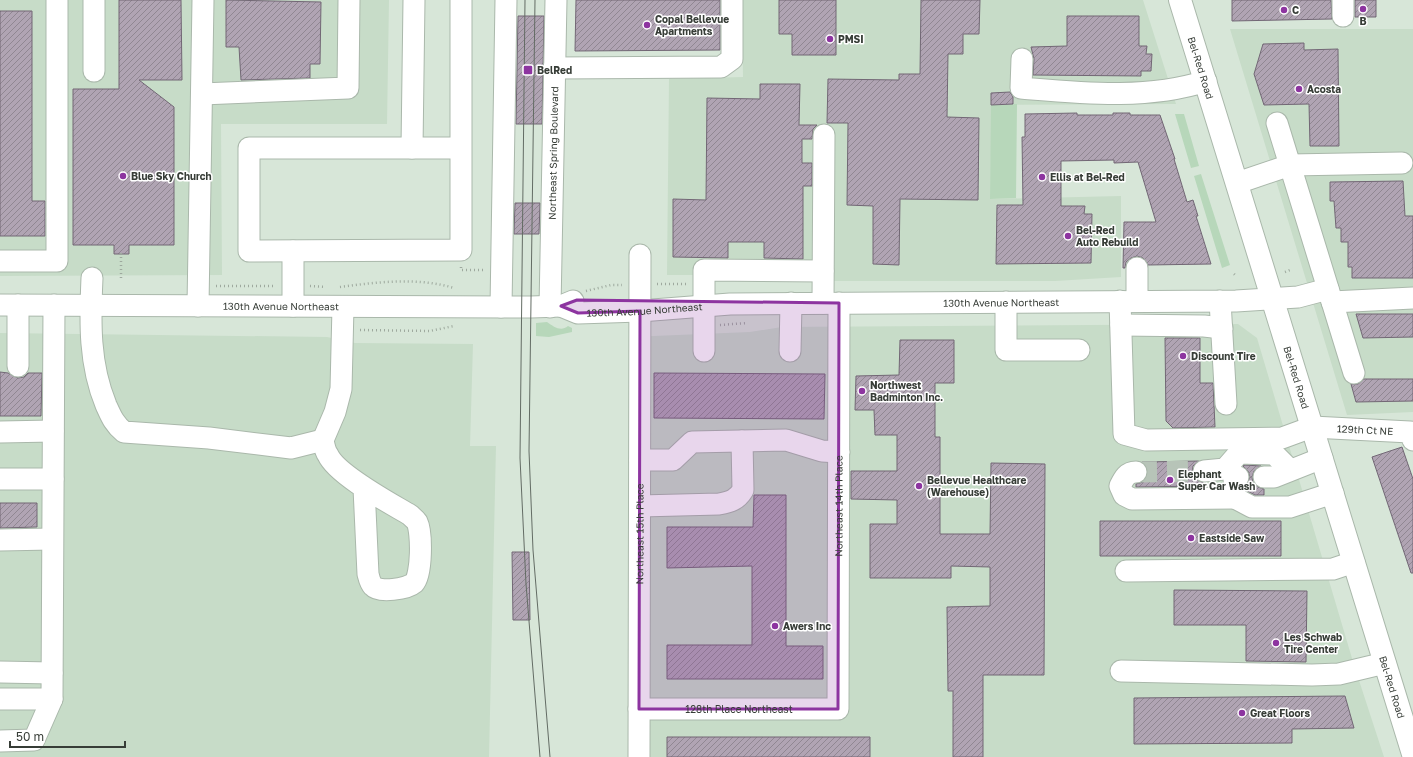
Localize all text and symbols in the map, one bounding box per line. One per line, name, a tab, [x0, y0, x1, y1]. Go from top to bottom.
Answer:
place label: C	[1292, 4, 1299, 16]
marker: B	[1358, 4, 1368, 14]
marker: C	[1279, 5, 1289, 15]
place label: Copal Bellevue Apartments	[655, 13, 729, 37]
place label: B	[1359, 15, 1367, 27]
marker: Copal Bellevue Apartments	[642, 20, 652, 30]
place label: PMSI	[838, 33, 864, 45]
marker: PMSI	[825, 34, 835, 44]
street label: Bel-Red Road	[1186, 35, 1216, 101]
marker: BelRed	[522, 64, 534, 76]
place label: BelRed	[537, 64, 572, 76]
place label: Acosta	[1307, 83, 1341, 95]
marker: Acosta	[1294, 84, 1304, 94]
street label: Northeast Spring Boulevard	[546, 86, 560, 220]
place label: Blue Sky Church	[131, 170, 212, 182]
marker: Blue Sky Church	[118, 171, 128, 181]
place label: Ellis at Bel-Red	[1050, 171, 1125, 183]
marker: Ellis at Bel-Red	[1037, 172, 1047, 182]
place label: Bel-Red Auto Rebuild	[1076, 224, 1138, 248]
marker: Bel-Red Auto Rebuild	[1063, 231, 1073, 241]
street label: 130th Avenue Northeast	[943, 296, 1059, 309]
street label: 130th Avenue Northeast	[223, 300, 339, 312]
street label: 130th Avenue Northeast	[586, 300, 703, 319]
street label: Bel-Red Road	[1281, 345, 1312, 410]
place label: Discount Tire	[1191, 350, 1256, 362]
marker: Discount Tire	[1178, 351, 1188, 361]
place label: Northwest Badminton Inc.	[870, 379, 943, 403]
marker: Northwest Badminton Inc.	[857, 386, 867, 396]
street label: 129th Ct NE	[1337, 422, 1394, 437]
street label: Northeast 14th Place	[832, 455, 845, 557]
place label: Elephant Super Car Wash	[1178, 468, 1255, 492]
place label: Bellevue Healthcare (Warehouse)	[927, 474, 1026, 498]
marker: Elephant Super Car Wash	[1165, 475, 1175, 485]
marker: Bellevue Healthcare (Warehouse)	[914, 481, 924, 491]
street label: Northeast 15th Place	[633, 483, 646, 585]
place label: Eastside Saw	[1199, 532, 1265, 544]
marker: Eastside Saw	[1186, 533, 1196, 543]
place label: Awers Inc	[783, 620, 831, 632]
marker: Awers Inc	[770, 621, 780, 631]
place label: Les Schwab Tire Center	[1284, 631, 1342, 655]
marker: Les Schwab Tire Center	[1271, 638, 1281, 648]
street label: Bel-Red Road	[1377, 654, 1408, 720]
street label: 128th Place Northeast	[685, 703, 793, 715]
place label: Great Floors	[1250, 707, 1310, 719]
marker: Great Floors	[1237, 708, 1247, 718]
scale bar	[10, 723, 125, 749]
text: 50 m	[16, 729, 44, 744]

